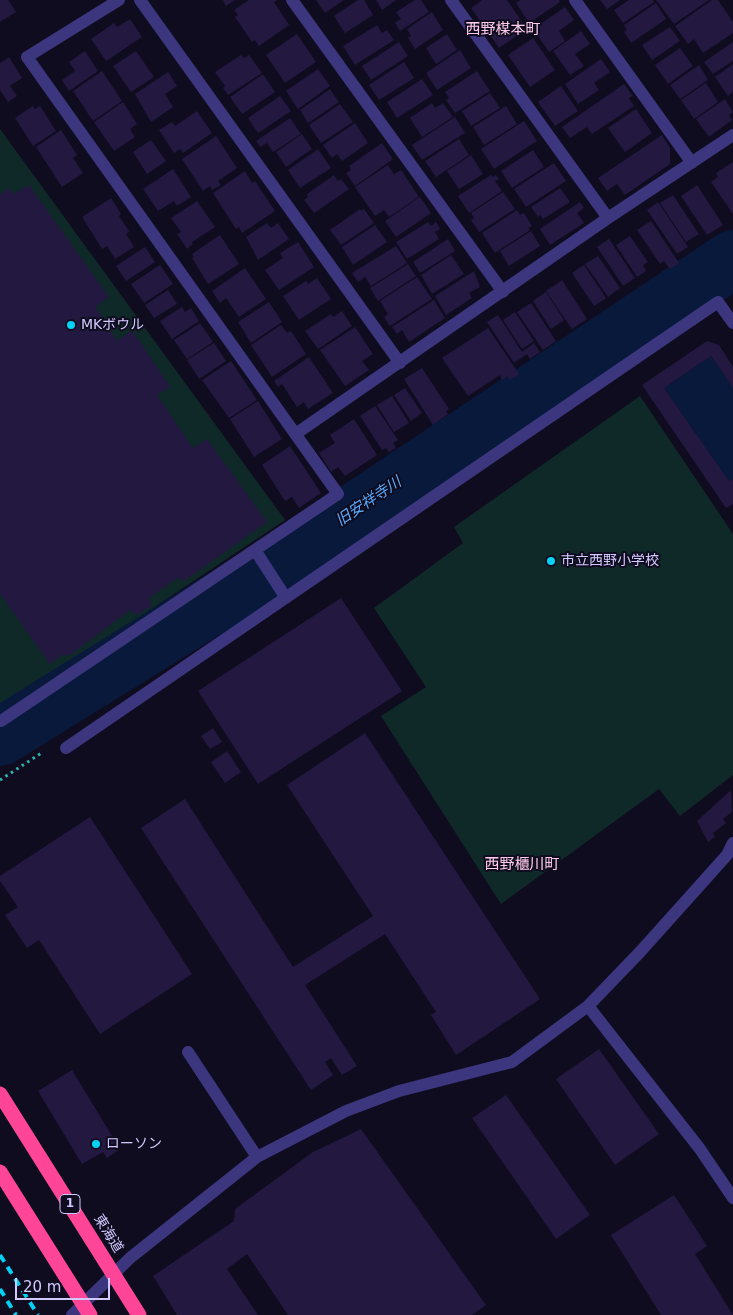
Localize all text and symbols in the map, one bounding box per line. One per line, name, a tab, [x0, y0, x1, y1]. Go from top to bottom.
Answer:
district label: 西野楳本町	[466, 21, 540, 39]
place label: MKボウル	[81, 317, 144, 333]
marker: MKボウル	[65, 319, 77, 331]
water label: 旧安祥寺川	[333, 474, 405, 530]
place label: 市立西野小学校	[561, 553, 659, 569]
marker: 市立西野小学校	[545, 555, 557, 567]
district label: 西野櫃川町	[485, 856, 559, 874]
place label: ローソン	[106, 1136, 162, 1152]
marker: ローソン	[90, 1138, 102, 1150]
road number: 1	[60, 1194, 80, 1214]
street label: 東海道	[90, 1212, 126, 1256]
scale bar	[18, 1268, 112, 1300]
text: 20 m	[23, 1278, 61, 1296]

